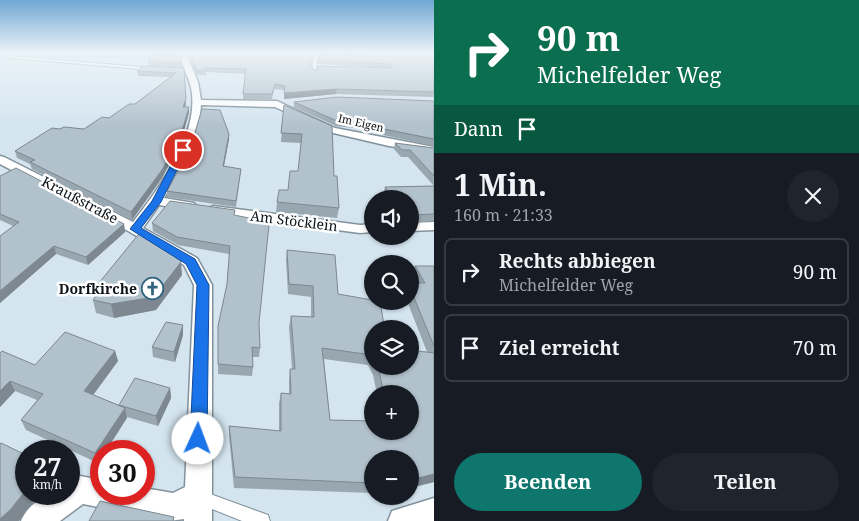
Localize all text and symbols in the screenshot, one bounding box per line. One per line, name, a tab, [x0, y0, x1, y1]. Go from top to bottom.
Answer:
text: 90 m	[537, 14, 620, 61]
icon: right	[454, 20, 519, 85]
text: Michelfelder Weg	[537, 59, 721, 89]
street label: Im Eigen	[337, 110, 385, 135]
icon: arrive	[513, 115, 541, 143]
text: Dann	[454, 116, 503, 142]
pin	[162, 129, 204, 171]
icon: arrive	[169, 136, 197, 164]
text: 1 Min.	[454, 164, 547, 205]
button: close	[787, 170, 839, 222]
street label: Kraußstraße	[39, 171, 122, 228]
map controls	[364, 190, 419, 505]
button: sound	[364, 190, 419, 245]
text: 160 m · 21:33	[454, 204, 553, 226]
street label: Am Stöcklein	[249, 206, 339, 235]
text: Rechts abbiegen	[499, 248, 656, 274]
button: search	[364, 255, 419, 310]
icon: right	[456, 258, 484, 286]
text: 90 m	[793, 259, 837, 285]
text: Michelfelder Weg	[499, 274, 633, 296]
church icon: Dorfkirche	[141, 277, 165, 301]
place label: Dorfkirche	[59, 279, 137, 298]
button: layers	[364, 320, 419, 375]
icon: arrive	[456, 334, 484, 362]
text: Ziel erreicht	[499, 335, 620, 361]
text: 70 m	[793, 335, 837, 361]
button: +	[364, 385, 419, 440]
position arrow	[171, 412, 223, 464]
speed limit sign: 30	[90, 440, 155, 505]
text: 27	[33, 449, 62, 483]
button: −	[364, 450, 419, 505]
button: Beenden	[454, 453, 642, 511]
button: Teilen	[652, 453, 839, 511]
text: km/h	[33, 476, 62, 493]

